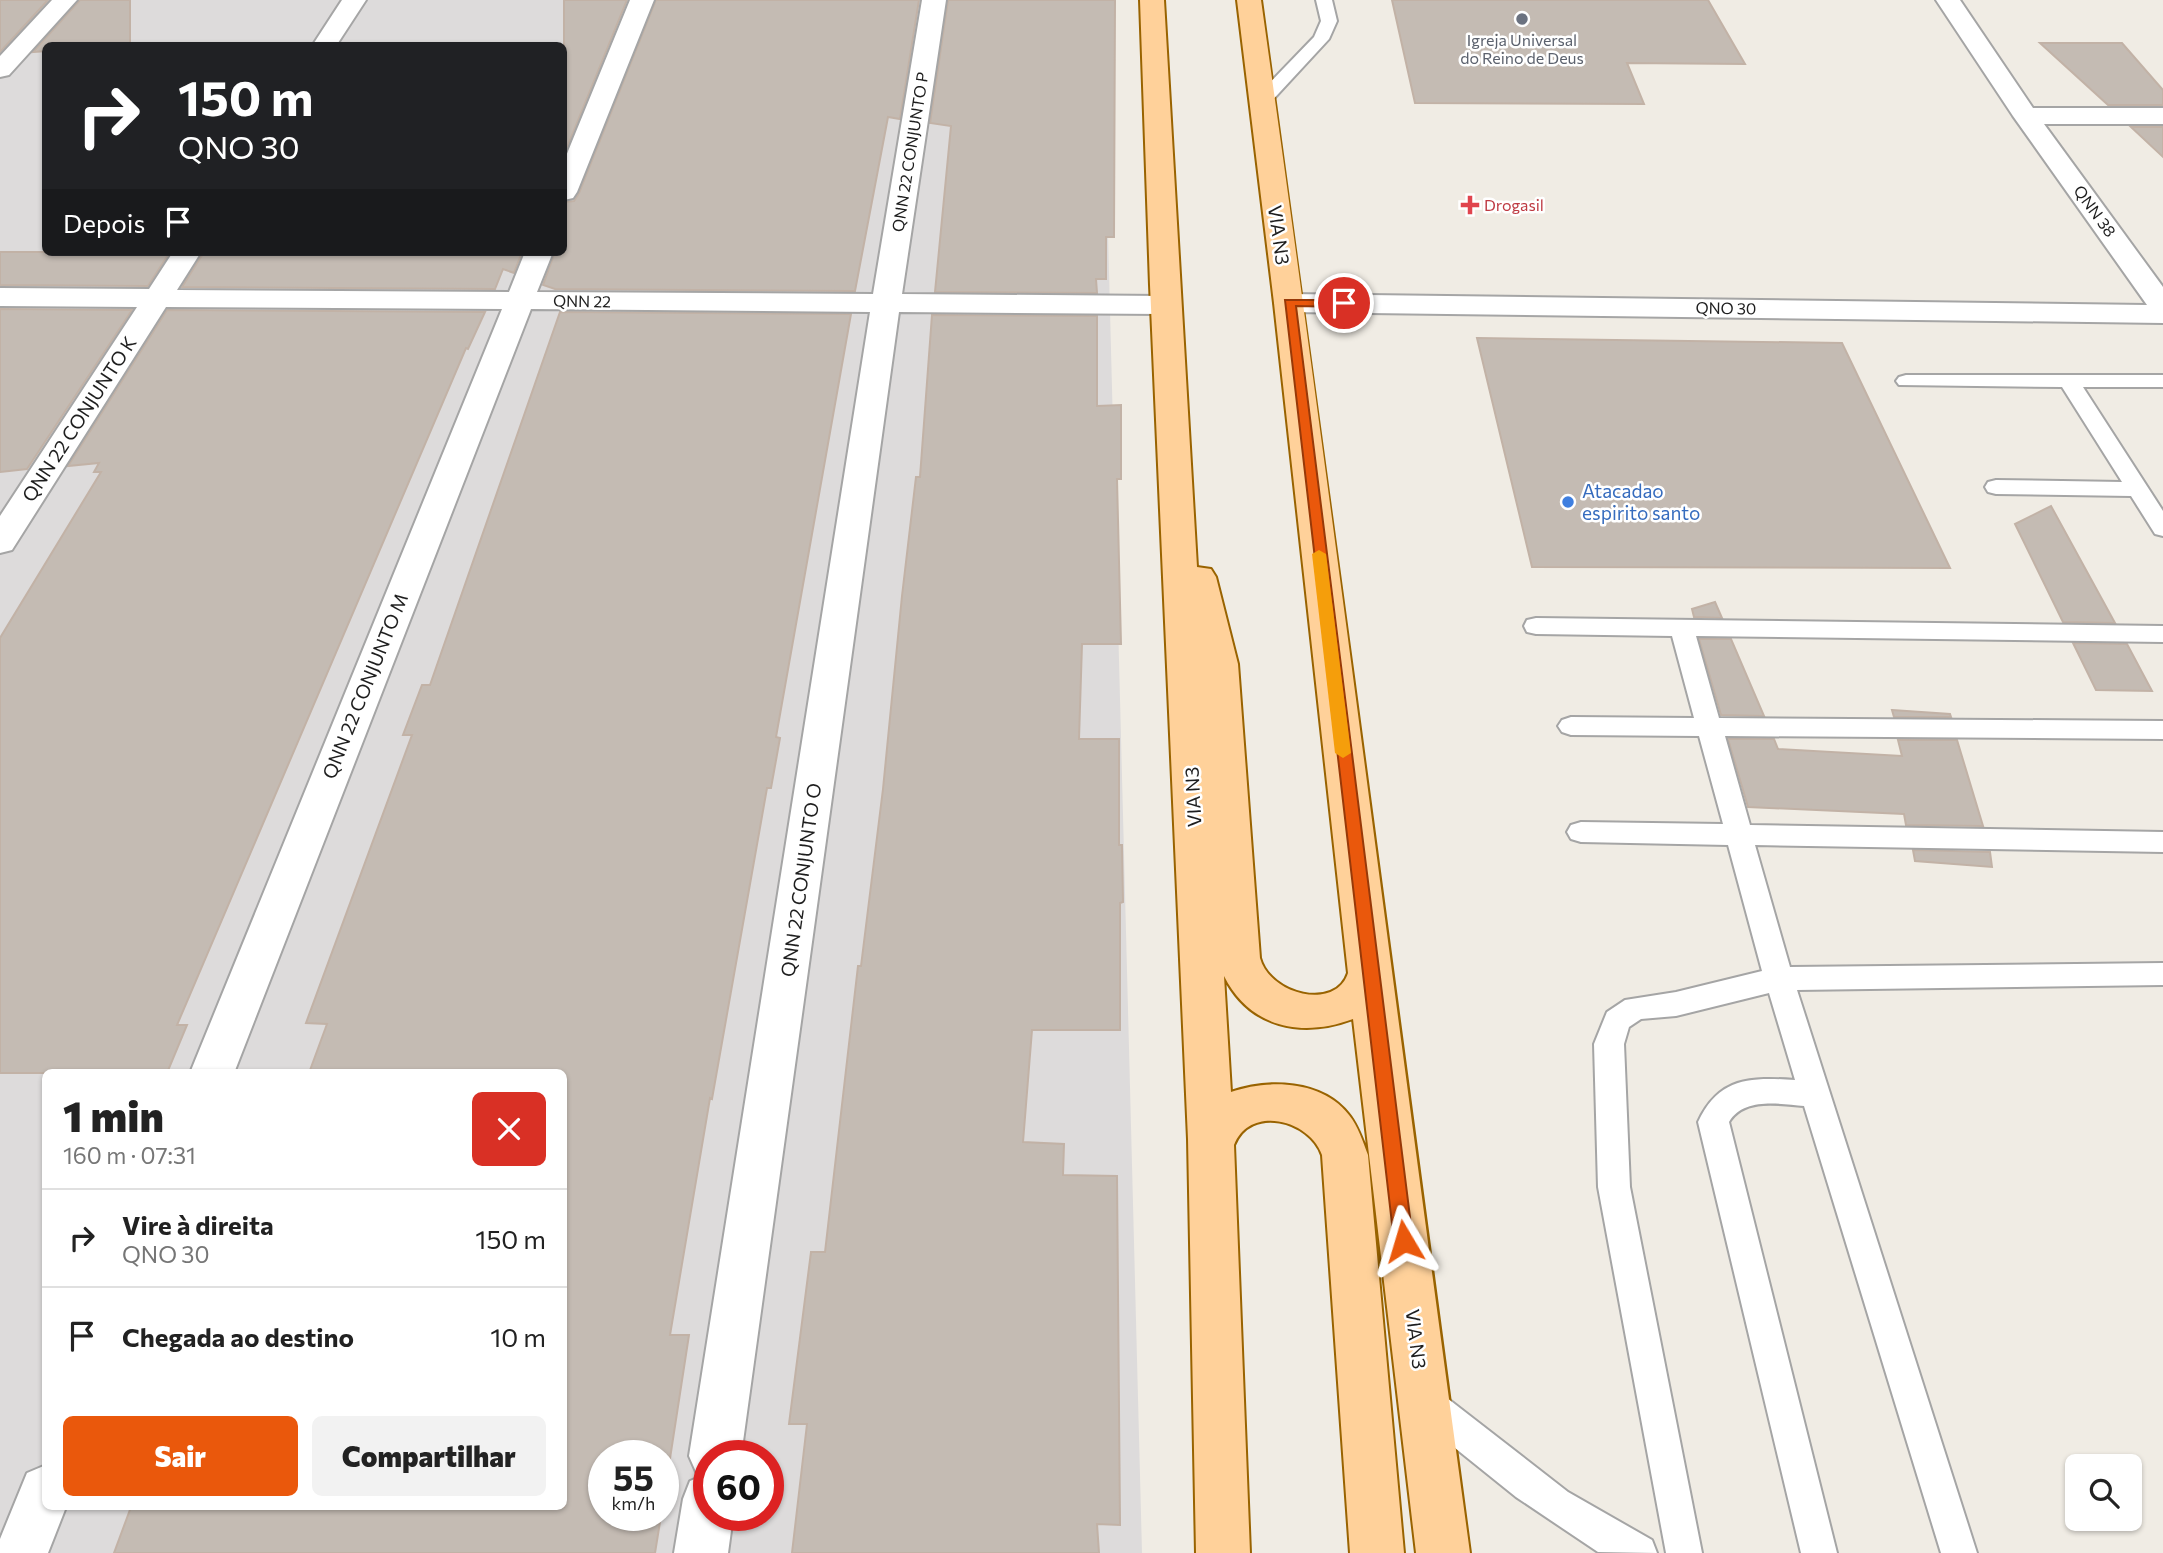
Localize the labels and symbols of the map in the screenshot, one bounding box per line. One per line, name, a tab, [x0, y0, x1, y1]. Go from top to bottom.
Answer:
marker: Igreja Universal do Reino de Deus	[1514, 11, 1530, 27]
place label: Igreja Universal do Reino de Deus	[1460, 30, 1584, 67]
street label: QNN 22 CONJUNTO P	[887, 71, 932, 233]
street label: QNN 38	[2070, 181, 2120, 240]
place label: Drogasil	[1484, 195, 1544, 214]
marker: Drogasil	[1462, 197, 1478, 213]
street label: VIA N3	[1264, 203, 1295, 266]
pin	[1314, 273, 1374, 333]
street label: QNN 22	[553, 290, 611, 311]
street label: QNO 30	[1695, 297, 1757, 318]
street label: QNN 22 CONJUNTO K	[16, 331, 141, 506]
place label: Atacadao espirito santo	[1582, 479, 1700, 524]
marker: Atacadao espirito santo	[1560, 494, 1576, 510]
street label: QNN 22 CONJUNTO M	[317, 590, 412, 782]
street label: VIA N3	[1179, 766, 1206, 828]
street label: QNN 22 CONJUNTO O	[776, 782, 825, 978]
position arrow	[1367, 1204, 1441, 1278]
street label: VIA N3	[1401, 1308, 1432, 1370]
speed limit sign: 60	[693, 1440, 784, 1531]

